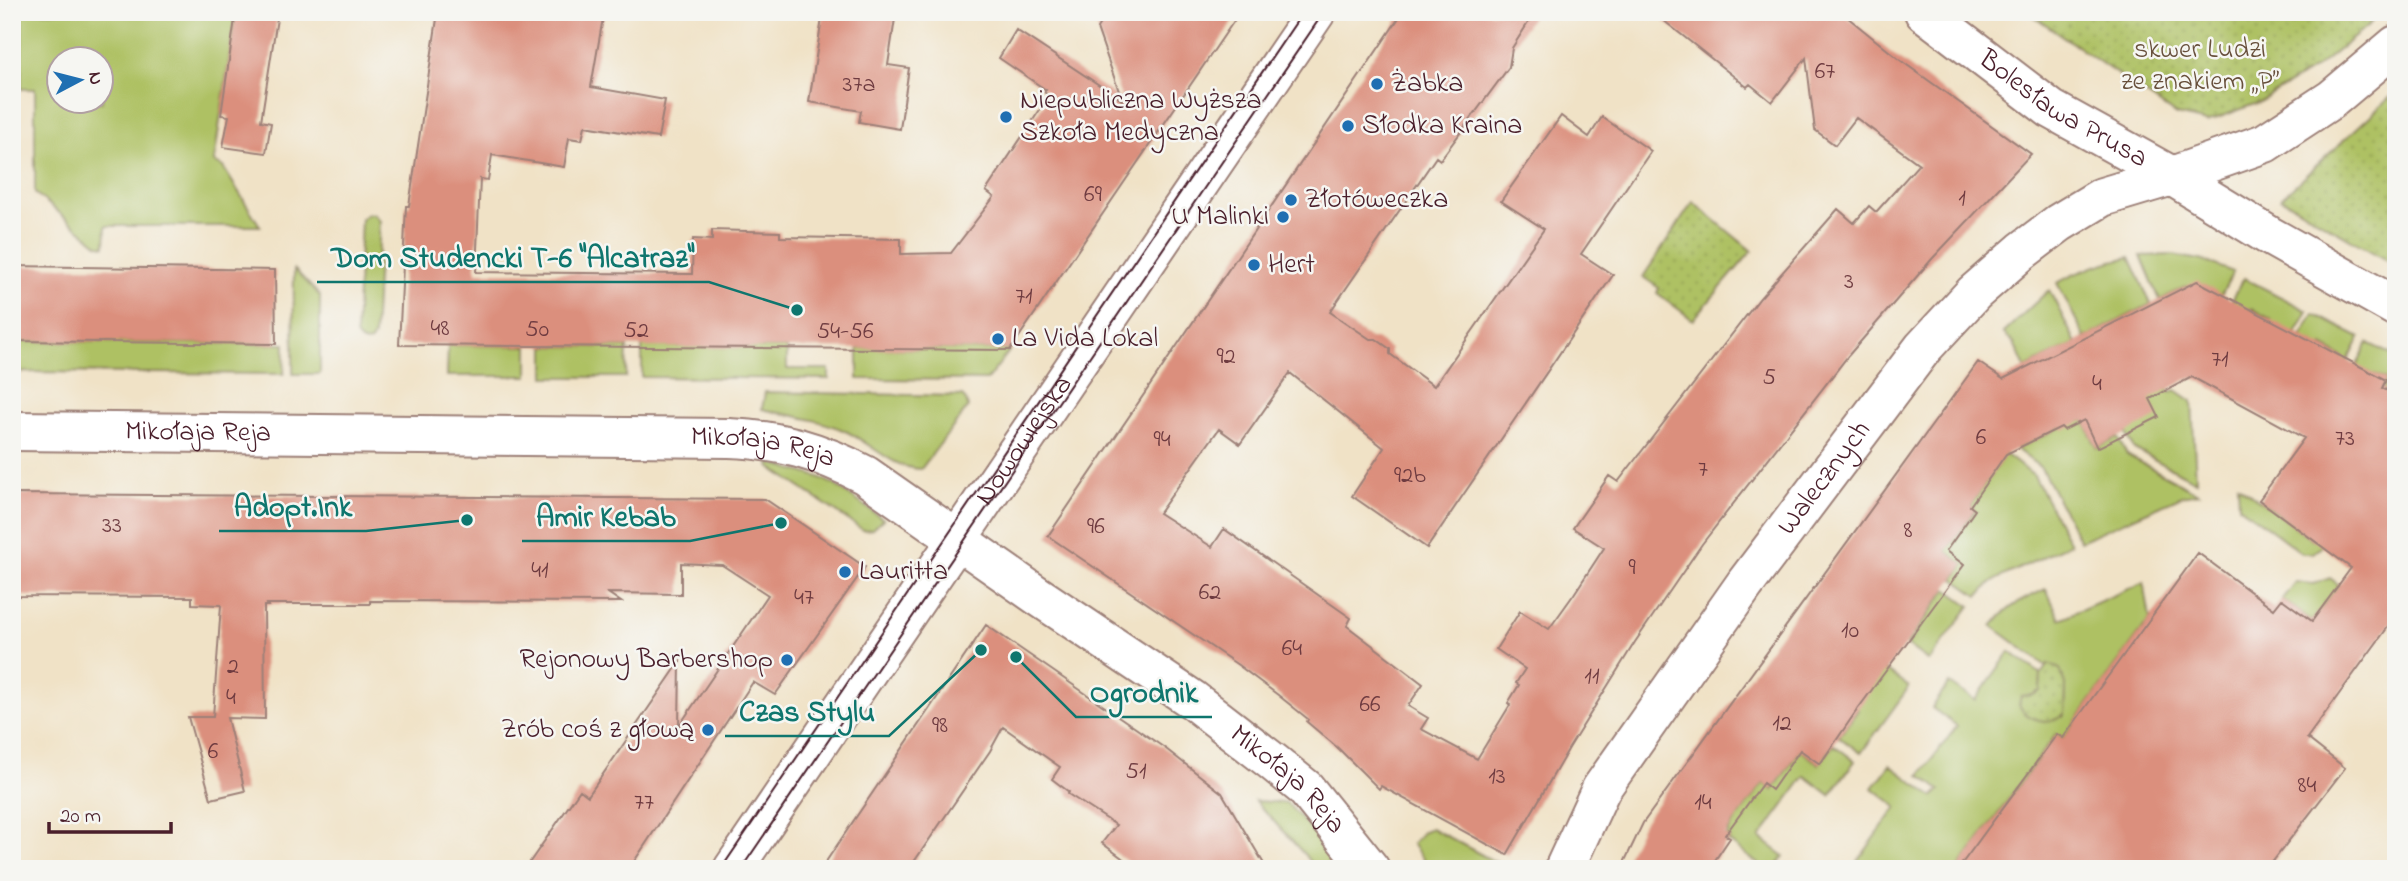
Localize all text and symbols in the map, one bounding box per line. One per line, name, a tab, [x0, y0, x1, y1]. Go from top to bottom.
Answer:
park label: skwer Ludzi ze znakiem „P”	[2121, 30, 2280, 103]
street label: Bolesława Prusa	[1969, 39, 2155, 179]
north arrow	[46, 46, 116, 116]
house number: 67	[1815, 55, 1835, 90]
place label: Żabka	[1391, 64, 1463, 105]
house number: 37a	[843, 68, 875, 103]
text: N	[80, 70, 109, 86]
marker: Żabka	[1369, 76, 1385, 92]
place label: Niepubliczna Wyższa Szkoła Medyczna	[1020, 81, 1262, 154]
place label: Słodka Kraina	[1362, 106, 1522, 147]
marker: Niepubliczna Wyższa Szkoła Medyczna	[998, 109, 1014, 125]
marker: Słodka Kraina	[1340, 118, 1356, 134]
house number: 69	[1084, 178, 1103, 213]
place label: Złotóweczka	[1305, 180, 1448, 221]
house number: 1	[1958, 182, 1966, 217]
marker: Złotóweczka	[1283, 192, 1299, 208]
place label: U Malinki	[1171, 197, 1269, 238]
marker: U Malinki	[1275, 209, 1291, 225]
callout: Dom Studencki T-6 "Alcatraz"	[317, 231, 709, 282]
text: Dom Studencki T-6 "Alcatraz"	[329, 238, 695, 282]
place label: Hert	[1268, 245, 1315, 286]
marker: Hert	[1246, 257, 1262, 273]
house number: 3	[1844, 265, 1854, 300]
house number: 71	[1015, 280, 1033, 315]
house number: 48	[431, 312, 449, 347]
house number: 50	[525, 313, 549, 348]
house number: 52	[623, 314, 649, 349]
house number: 54-56	[817, 315, 874, 350]
place label: La Vida Lokal	[1012, 319, 1158, 360]
marker: La Vida Lokal	[990, 331, 1006, 347]
house number: 92	[1216, 340, 1236, 375]
house number: 71	[2211, 343, 2229, 378]
house number: 5	[1762, 361, 1776, 396]
street label: Nowowiejska	[965, 367, 1083, 514]
house number: 4	[2092, 367, 2102, 402]
street label: Mikołaja Reja	[125, 412, 271, 454]
street label: Walecznych	[1768, 412, 1881, 544]
street label: Mikołaja Reja	[691, 417, 841, 479]
house number: 6	[1976, 421, 1987, 456]
house number: 73	[2335, 422, 2355, 457]
house number: 94	[1153, 423, 1171, 458]
house number: 7	[1698, 453, 1708, 488]
house number: 92b	[1394, 459, 1426, 494]
callout: Adopt.Ink	[219, 480, 366, 531]
text: Adopt.Ink	[234, 487, 353, 531]
callout: Amir Kebab	[522, 490, 690, 541]
text: Amir Kebab	[536, 497, 676, 541]
house number: 33	[102, 509, 122, 544]
house number: 96	[1087, 510, 1105, 545]
house number: 8	[1904, 514, 1913, 549]
house number: 9	[1628, 551, 1636, 586]
place label: Lauritta	[859, 552, 948, 593]
house number: 41	[531, 554, 549, 589]
marker: Lauritta	[837, 564, 853, 580]
house number: 62	[1199, 576, 1221, 611]
house number: 47	[794, 581, 814, 616]
house number: 10	[1841, 614, 1859, 649]
house number: 64	[1282, 632, 1302, 667]
place label: Rejonowy Barbershop	[520, 640, 773, 681]
house number: 2	[227, 650, 239, 685]
marker: Rejonowy Barbershop	[779, 652, 795, 668]
house number: 11	[1584, 660, 1600, 695]
callout: Ogrodnik	[1076, 666, 1212, 717]
text: Ogrodnik	[1090, 673, 1199, 718]
house number: 4	[226, 681, 236, 716]
callout: Czas Stylu	[725, 685, 889, 736]
house number: 66	[1359, 688, 1381, 723]
text: Czas Stylu	[739, 692, 875, 736]
house number: 12	[1772, 707, 1792, 742]
house number: 98	[932, 709, 948, 744]
place label: Zrób coś z głową	[501, 710, 694, 751]
street label: Mikołaja Reja	[1221, 715, 1355, 843]
marker: Zrób coś z głową	[700, 722, 716, 738]
house number: 6	[208, 735, 219, 770]
house number: 51	[1125, 755, 1147, 790]
house number: 13	[1488, 760, 1506, 795]
house number: 84	[2298, 769, 2317, 804]
house number: 77	[634, 786, 654, 821]
house number: 14	[1694, 786, 1712, 821]
scale bar	[49, 790, 172, 834]
text: 20 m	[60, 802, 101, 832]

